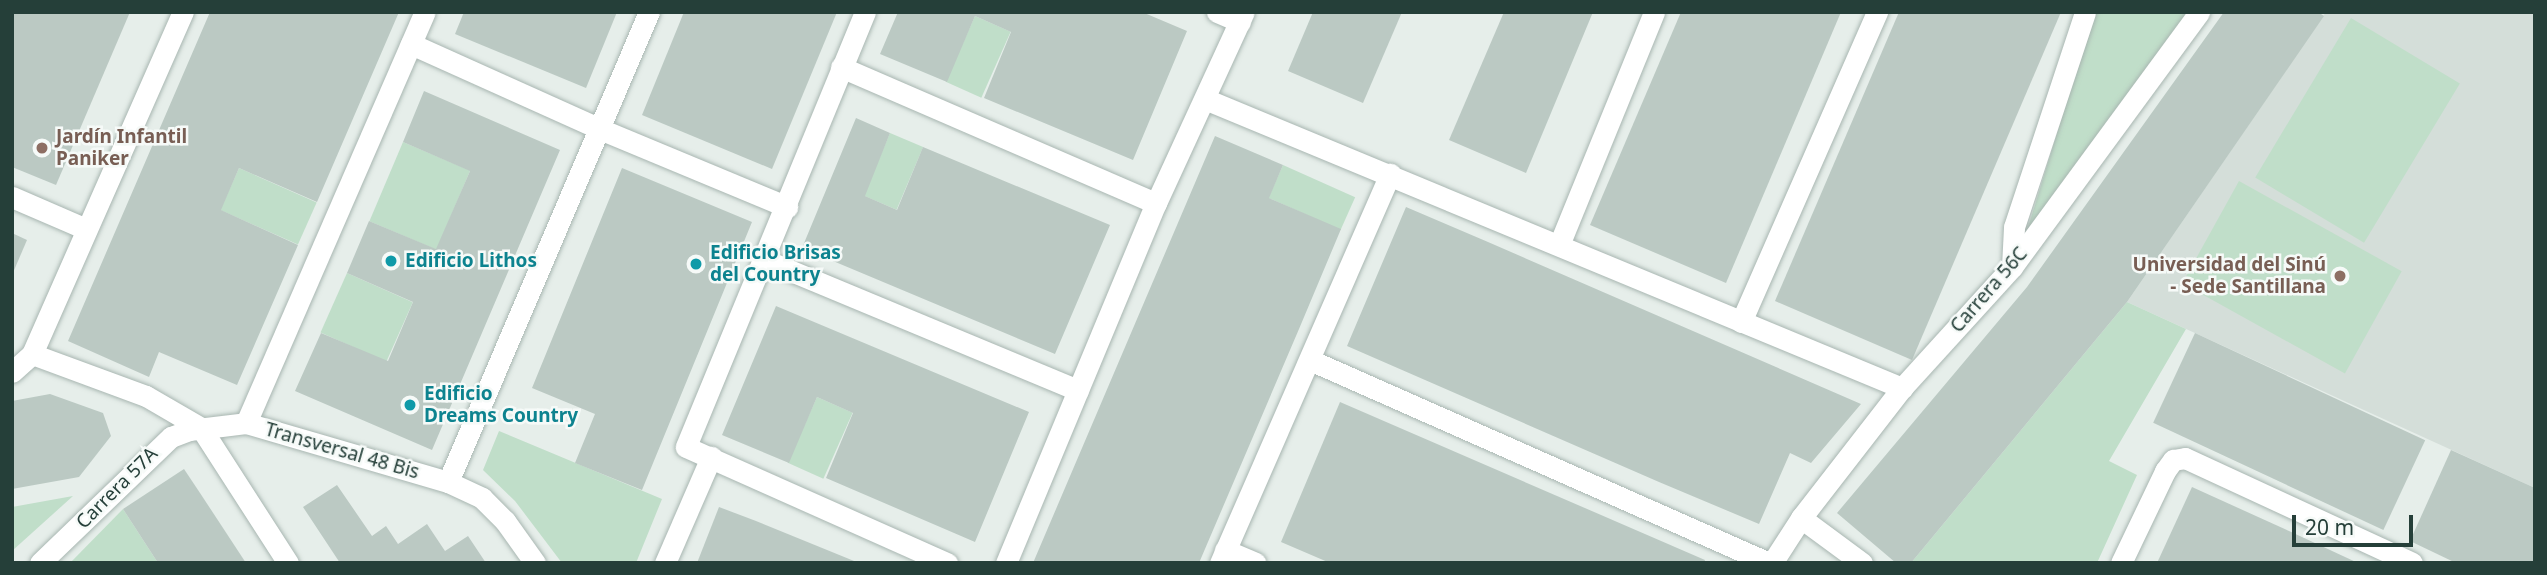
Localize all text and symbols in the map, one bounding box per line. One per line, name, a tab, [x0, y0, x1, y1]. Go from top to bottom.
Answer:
place label: Jardín Infantil Paniker	[56, 126, 187, 170]
marker: Jardín Infantil Paniker	[34, 140, 50, 156]
place label: Edificio Brisas del Country	[710, 242, 841, 286]
street label: Carrera 56C	[1946, 243, 2032, 337]
place label: Edificio Lithos	[405, 250, 537, 272]
marker: Edificio Lithos	[383, 253, 399, 269]
place label: Universidad del Sinú - Sede Santillana	[2133, 254, 2326, 298]
marker: Edificio Brisas del Country	[688, 256, 704, 272]
marker: Universidad del Sinú - Sede Santillana	[2332, 268, 2348, 284]
place label: Edificio Dreams Country	[424, 383, 578, 427]
marker: Edificio Dreams Country	[402, 397, 418, 413]
street label: Transversal 48 Bis	[262, 418, 422, 484]
street label: Carrera 57A	[72, 443, 162, 533]
scale bar	[2295, 502, 2416, 546]
text: 20 m	[2305, 513, 2354, 541]

